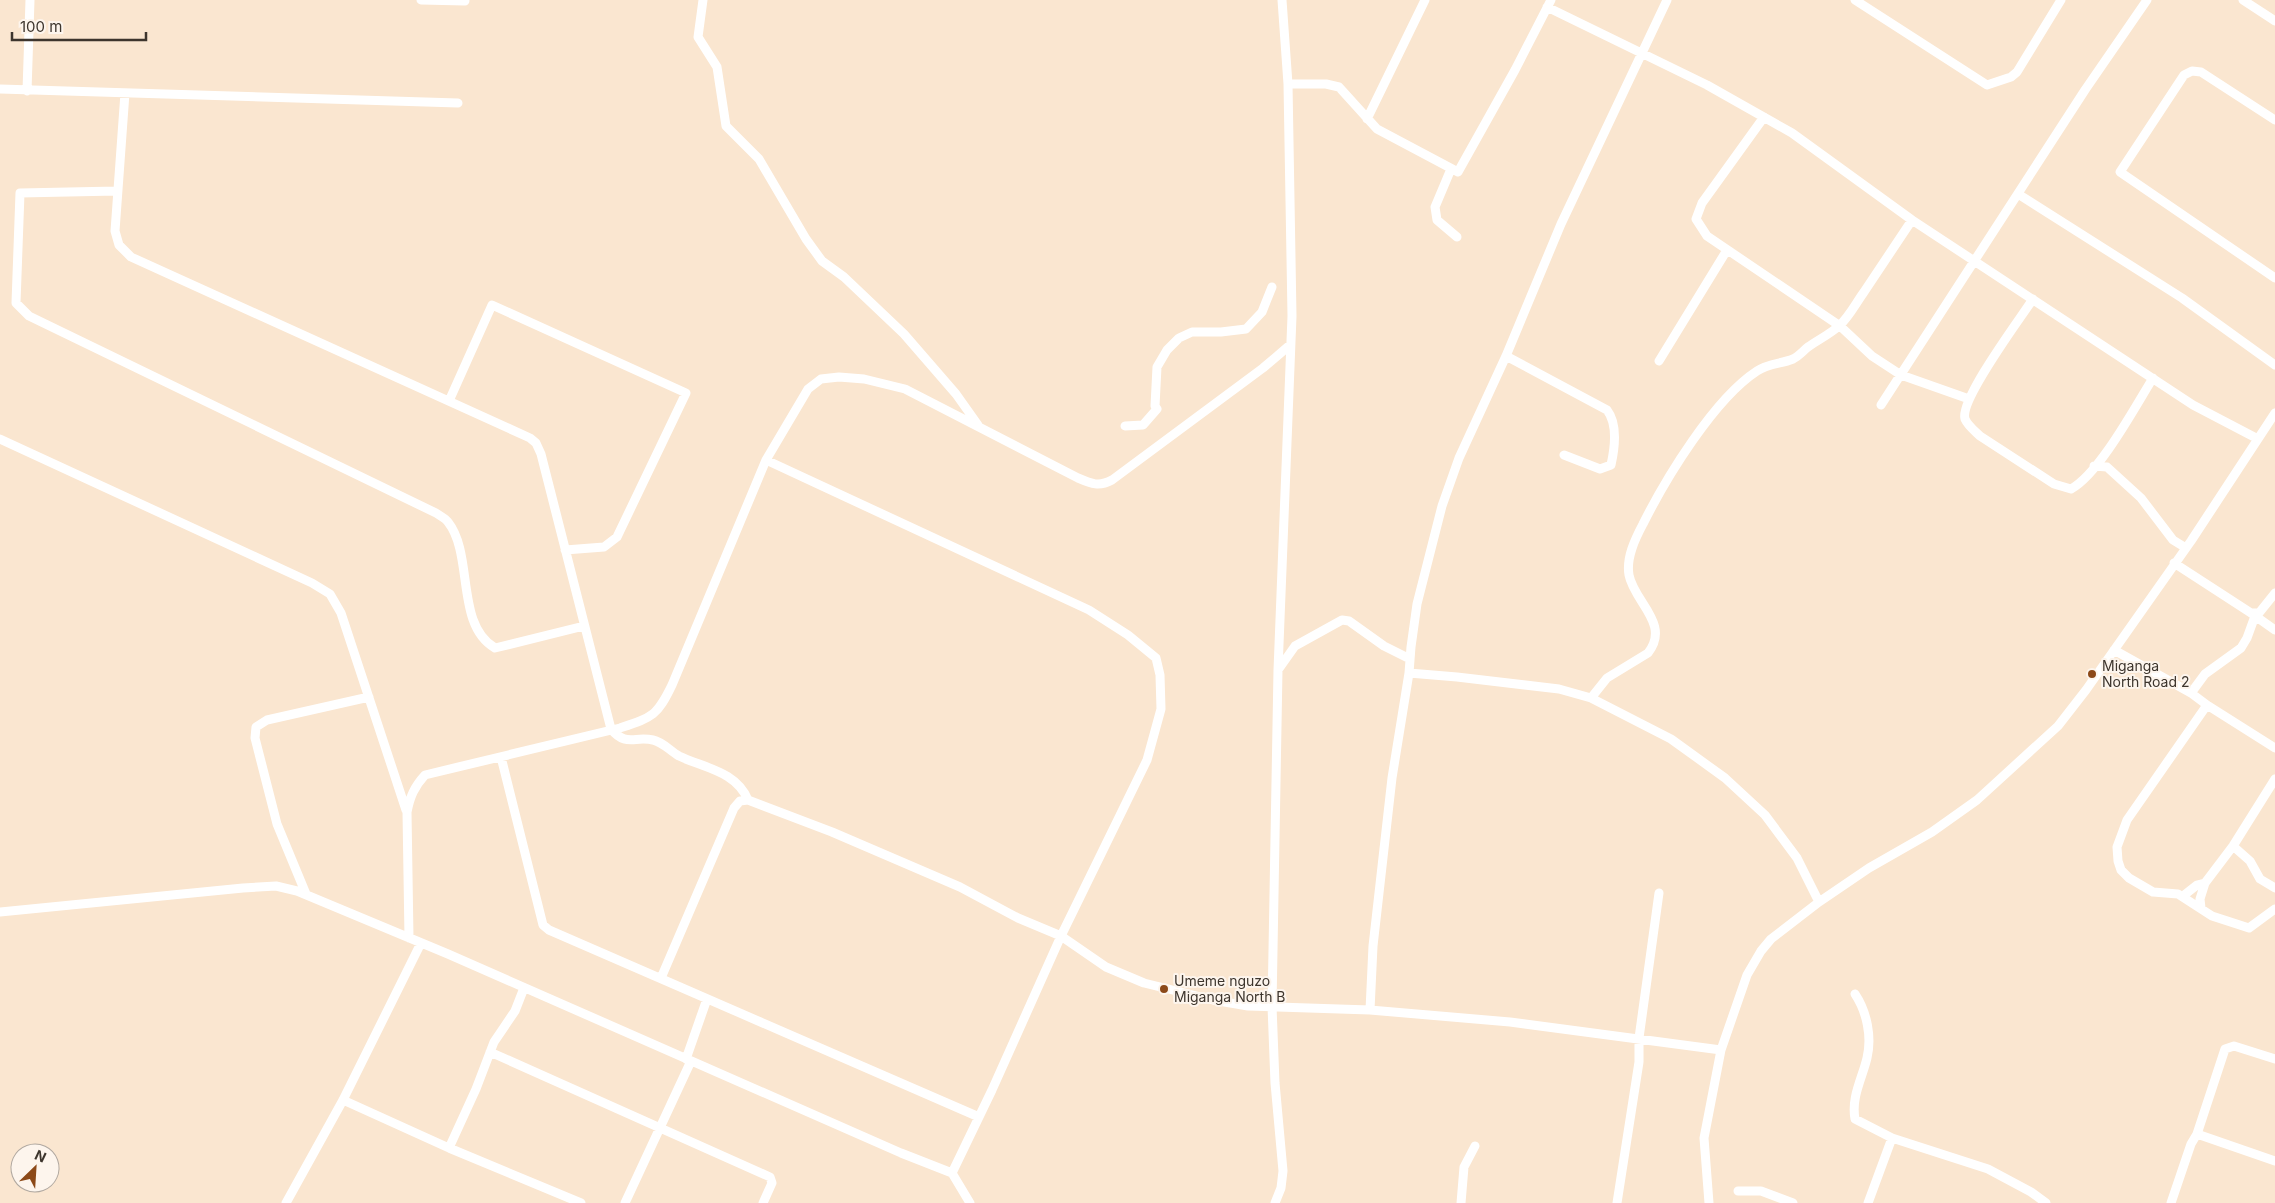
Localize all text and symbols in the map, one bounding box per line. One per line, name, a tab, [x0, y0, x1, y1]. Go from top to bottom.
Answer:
scale bar	[12, 10, 146, 42]
text: 100 m	[20, 17, 62, 36]
place label: Miganga North Road 2	[2102, 657, 2189, 690]
marker: Miganga North Road 2	[2086, 668, 2098, 680]
place label: Umeme nguzo Miganga North B	[1174, 972, 1286, 1005]
marker: Umeme nguzo Miganga North B	[1158, 983, 1170, 995]
north arrow	[10, 1143, 60, 1193]
text: N	[32, 1146, 49, 1166]

